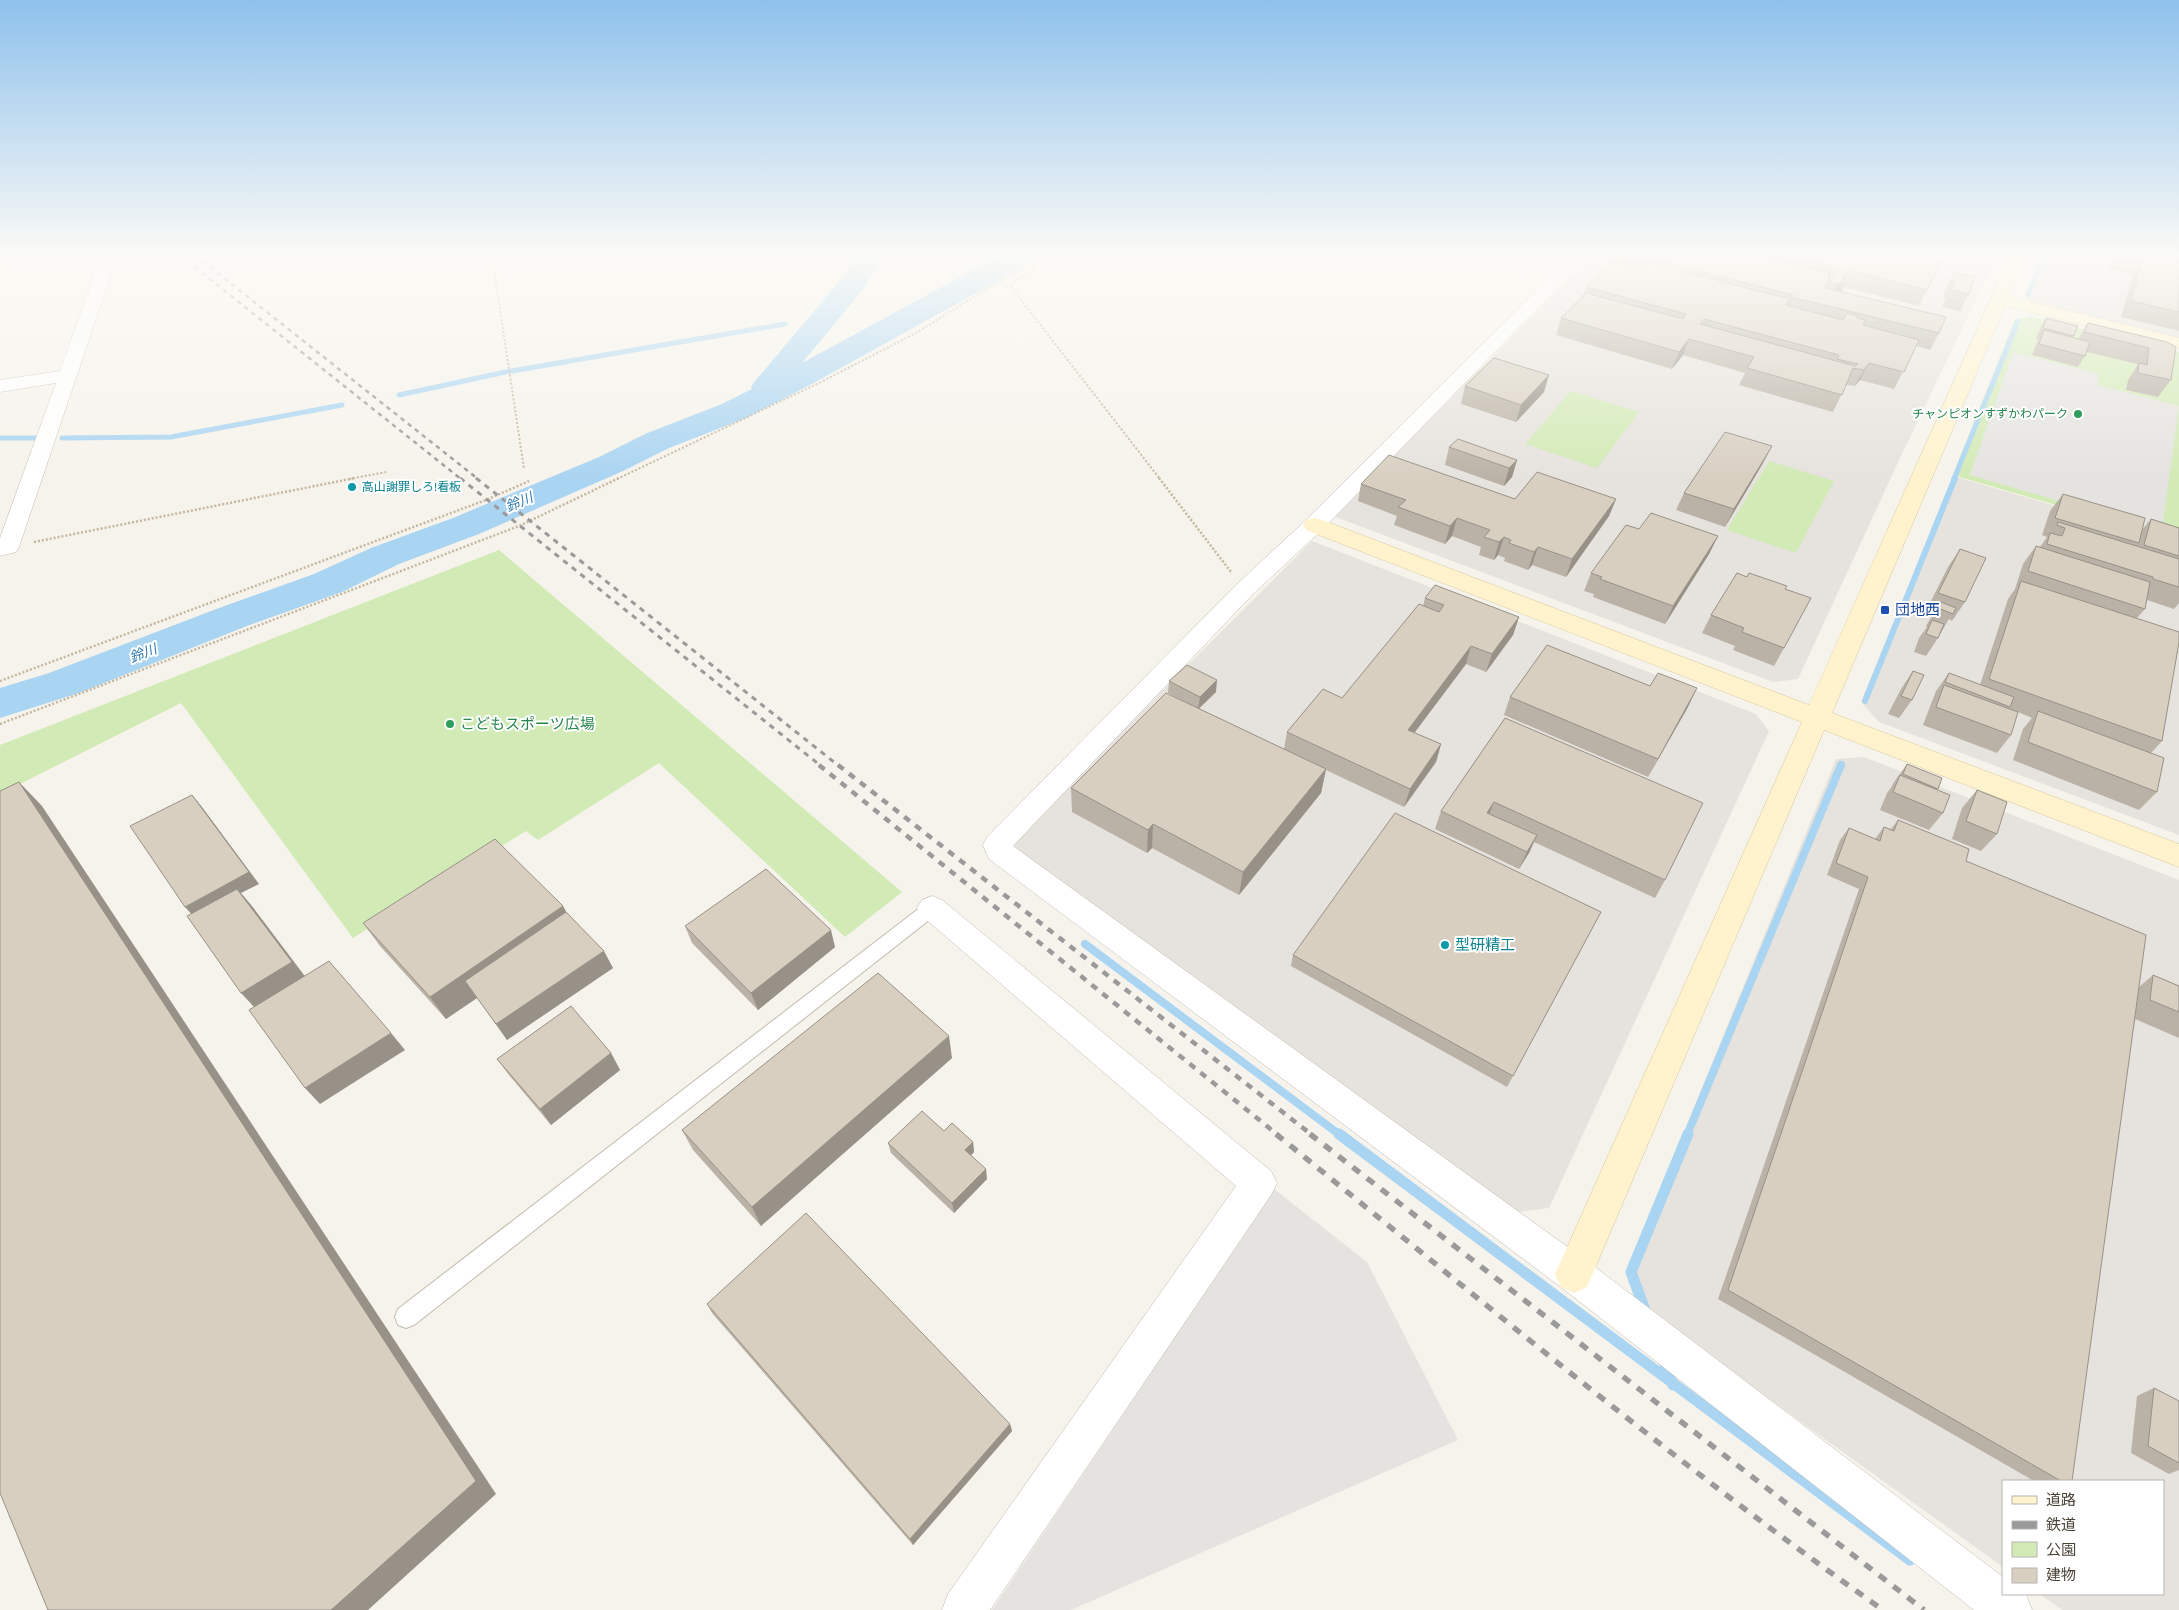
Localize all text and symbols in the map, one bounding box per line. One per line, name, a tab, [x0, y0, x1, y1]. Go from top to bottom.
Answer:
place label: チャンピオンすずかわパーク	[1912, 406, 2068, 421]
marker: チャンピオンすずかわパーク	[2072, 408, 2084, 420]
place label: 高山謝罪しろ!看板	[362, 479, 461, 494]
marker: 高山謝罪しろ!看板	[346, 481, 358, 493]
water label: 鈴川	[503, 487, 537, 515]
place label: 団地西	[1895, 600, 1940, 618]
marker: 団地西	[1879, 604, 1891, 616]
water label: 鈴川	[127, 639, 161, 665]
place label: こどもスポーツ広場	[460, 714, 595, 732]
marker: こどもスポーツ広場	[444, 718, 456, 730]
place label: 型研精工	[1455, 935, 1515, 953]
marker: 型研精工	[1439, 939, 1451, 951]
legend	[2002, 1480, 2164, 1595]
text: 道路	[2046, 1490, 2076, 1508]
text: 鉄道	[2046, 1515, 2076, 1533]
text: 公園	[2046, 1540, 2076, 1558]
text: 建物	[2046, 1565, 2076, 1583]

